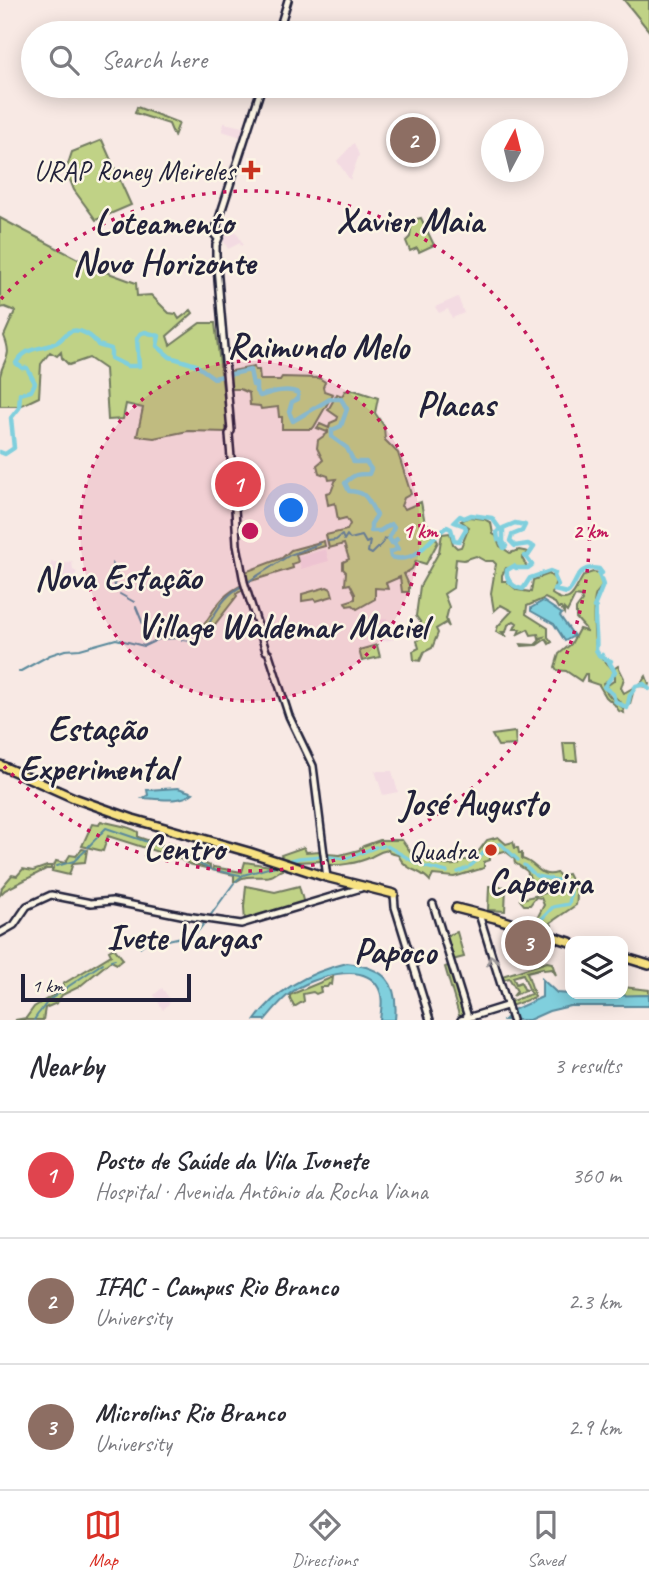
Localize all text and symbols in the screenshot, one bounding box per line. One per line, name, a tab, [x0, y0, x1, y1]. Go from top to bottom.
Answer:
search box	[21, 21, 628, 98]
icon: search	[45, 41, 83, 79]
text: Search here	[101, 43, 207, 76]
pin: 2	[390, 114, 436, 166]
north arrow	[481, 119, 544, 182]
place label: URAP Roney Meireles	[34, 153, 237, 188]
marker: URAP Roney Meireles	[241, 160, 261, 180]
district label: Xavier Maia	[336, 198, 487, 243]
district label: Loteamento Novo Horizonte	[73, 200, 258, 285]
district label: Raimundo Melo	[227, 324, 411, 369]
district label: Placas	[417, 382, 499, 427]
pin: 1	[215, 458, 261, 510]
your location	[274, 493, 308, 527]
text: 1 km	[402, 518, 439, 544]
text: 2 km	[572, 518, 609, 544]
centre of rings	[238, 519, 262, 543]
district label: Nova Estação	[35, 555, 204, 600]
district label: Village Waldemar Maciel	[137, 604, 434, 649]
district label: Estação Experimental	[19, 706, 182, 791]
district label: José Augusto	[398, 781, 550, 826]
district label: Centro	[143, 826, 228, 871]
place label: Quadra	[409, 833, 480, 868]
marker: Quadra	[483, 842, 499, 858]
district label: Capoeira	[488, 860, 594, 905]
district label: Ivete Vargas	[107, 915, 263, 960]
pin: 3	[505, 917, 551, 969]
district label: Papoco	[354, 929, 438, 974]
map controls	[565, 936, 628, 999]
button: layers	[565, 936, 628, 999]
one-way arrow	[486, 954, 501, 966]
scale bar	[21, 971, 191, 1003]
text: 1 km	[32, 974, 64, 998]
text: Nearby	[28, 1047, 104, 1085]
text: 3 results	[554, 1051, 621, 1080]
text: Posto de Saúde da Vila Ivonete	[95, 1144, 368, 1177]
text: 1	[46, 1161, 56, 1190]
text: 360 m	[572, 1161, 621, 1190]
text: Hospital · Avenida Antônio da Rocha Viana	[95, 1177, 428, 1206]
text: IFAC - Campus Rio Branco	[95, 1270, 338, 1303]
text: 2	[46, 1287, 56, 1316]
text: 2.3 km	[568, 1287, 621, 1316]
text: University	[95, 1303, 172, 1332]
text: Microlins Rio Branco	[95, 1396, 285, 1429]
text: 3	[46, 1413, 56, 1442]
text: 2.9 km	[568, 1413, 621, 1442]
text: University	[95, 1429, 172, 1458]
tab: Map	[84, 1506, 122, 1572]
tab: Directions	[291, 1506, 358, 1572]
tab: Saved	[527, 1506, 565, 1572]

